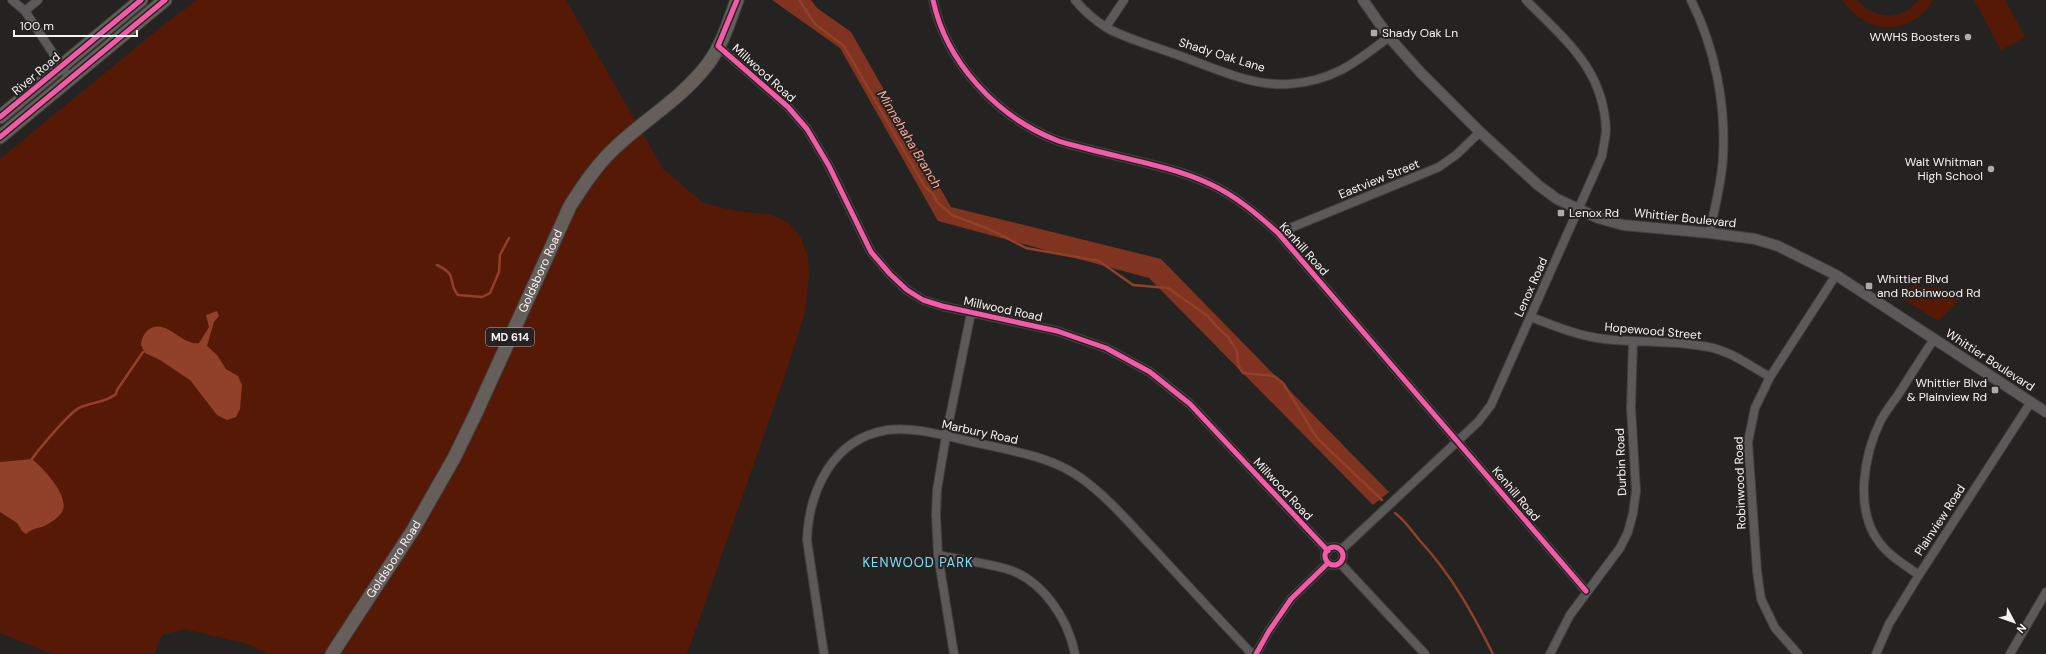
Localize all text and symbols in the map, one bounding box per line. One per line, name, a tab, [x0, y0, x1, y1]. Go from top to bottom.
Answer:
scale bar	[14, 12, 137, 38]
text: 100 m	[20, 18, 54, 34]
place label: Shady Oak Ln	[1382, 25, 1458, 41]
marker: Shady Oak Ln	[1369, 28, 1379, 38]
place label: WWHS Boosters	[1869, 29, 1960, 45]
marker: WWHS Boosters	[1963, 32, 1973, 42]
street label: Shady Oak Lane	[1177, 34, 1267, 76]
street label: Millwood Road	[729, 40, 799, 106]
street label: River Road	[8, 49, 64, 99]
water label: Minnehaha Branch	[874, 87, 946, 191]
place label: Walt Whitman High School	[1905, 154, 1983, 184]
street label: Eastview Street	[1336, 155, 1422, 203]
marker: Walt Whitman High School	[1986, 164, 1996, 174]
place label: Lenox Rd	[1569, 205, 1619, 221]
street label: Whittier Boulevard	[1633, 205, 1737, 231]
marker: Lenox Rd	[1556, 208, 1566, 218]
street label: Kenhill Road	[1276, 219, 1332, 279]
street label: Goldsboro Road	[515, 227, 566, 315]
street label: Lenox Road	[1511, 255, 1551, 319]
place label: Whittier Blvd and Robinwood Rd	[1877, 271, 1980, 301]
marker: Whittier Blvd and Robinwood Rd	[1864, 281, 1874, 291]
street label: Millwood Road	[962, 293, 1044, 325]
street label: Hopewood Street	[1604, 319, 1702, 343]
street label: Whittier Boulevard	[1942, 325, 2038, 395]
road number: MD 614	[486, 328, 534, 346]
place label: Whittier Blvd & Plainview Rd	[1907, 375, 1987, 405]
marker: Whittier Blvd & Plainview Rd	[1990, 385, 2000, 395]
street label: Marbury Road	[940, 416, 1020, 448]
street label: Durbin Road	[1612, 428, 1630, 496]
street label: Robinwood Road	[1730, 436, 1750, 530]
street label: Millwood Road	[1250, 454, 1316, 524]
street label: Kenhill Road	[1488, 463, 1544, 525]
street label: Plainview Road	[1911, 481, 1969, 559]
street label: Goldsboro Road	[363, 518, 425, 601]
district label: KENWOOD PARK	[862, 554, 974, 571]
north arrow	[1994, 602, 2034, 642]
text: N	[2014, 621, 2029, 636]

